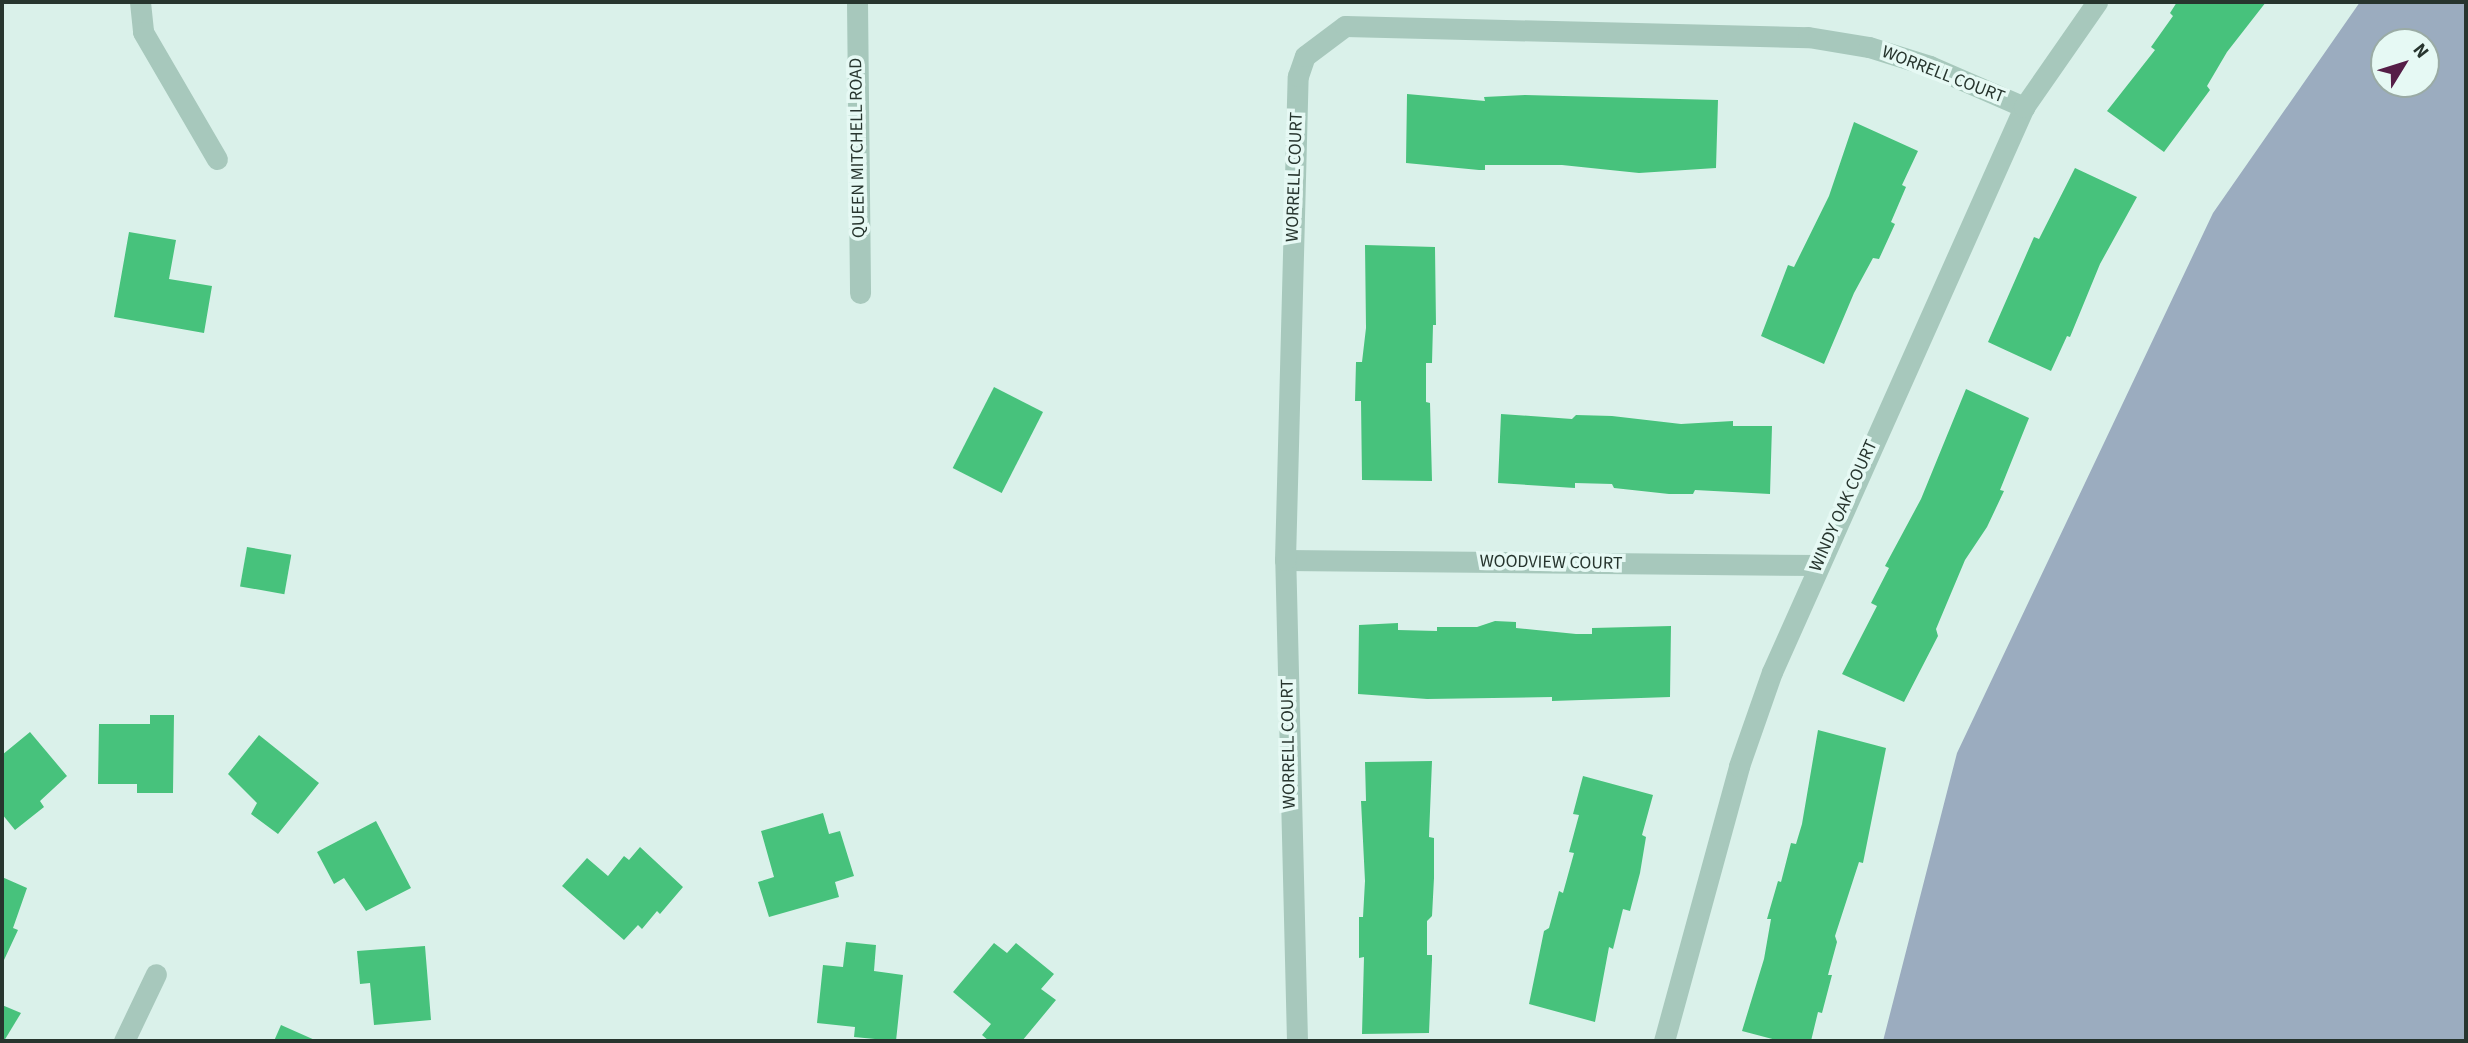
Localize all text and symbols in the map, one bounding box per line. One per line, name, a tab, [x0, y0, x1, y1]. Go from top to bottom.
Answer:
north arrow	[2370, 28, 2440, 98]
text: N	[2406, 38, 2435, 64]
street label: WORRELL COURT	[1878, 42, 2008, 108]
street label: QUEEN MITCHELL ROAD	[846, 58, 870, 238]
street label: WORRELL COURT	[1282, 112, 1308, 242]
street label: WINDY OAK COURT	[1805, 437, 1883, 575]
street label: WOODVIEW COURT	[1479, 551, 1623, 575]
street label: WORRELL COURT	[1277, 679, 1301, 809]

